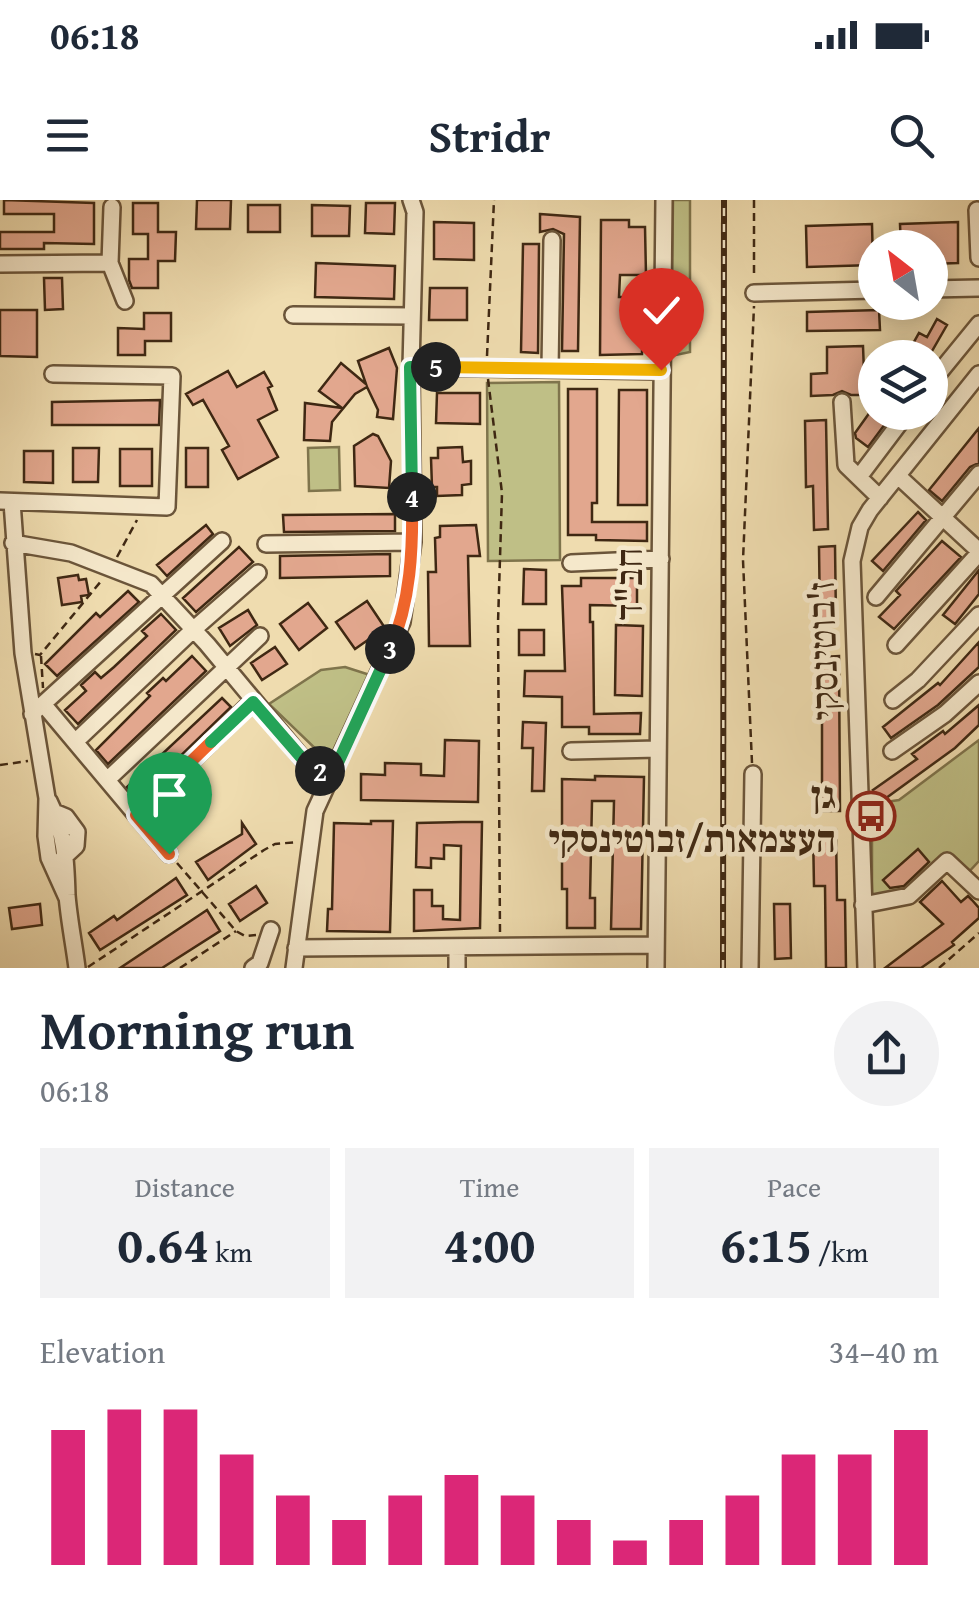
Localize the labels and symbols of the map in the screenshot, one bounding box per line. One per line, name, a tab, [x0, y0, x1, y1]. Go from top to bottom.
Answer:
north arrow	[858, 230, 948, 320]
pin	[619, 268, 704, 371]
pin: 5	[411, 342, 461, 392]
pin: 4	[387, 472, 437, 522]
street label: חב"ד	[600, 548, 656, 620]
street label: ז'בוטינסקי	[792, 580, 852, 722]
pin: 3	[365, 624, 415, 674]
pin: 2	[295, 746, 345, 796]
pin	[127, 752, 212, 855]
place label: גן העצמאות/זבוטינסקי	[548, 766, 836, 866]
bus stop icon: גן העצמאות/זבוטינסקי	[845, 790, 897, 842]

